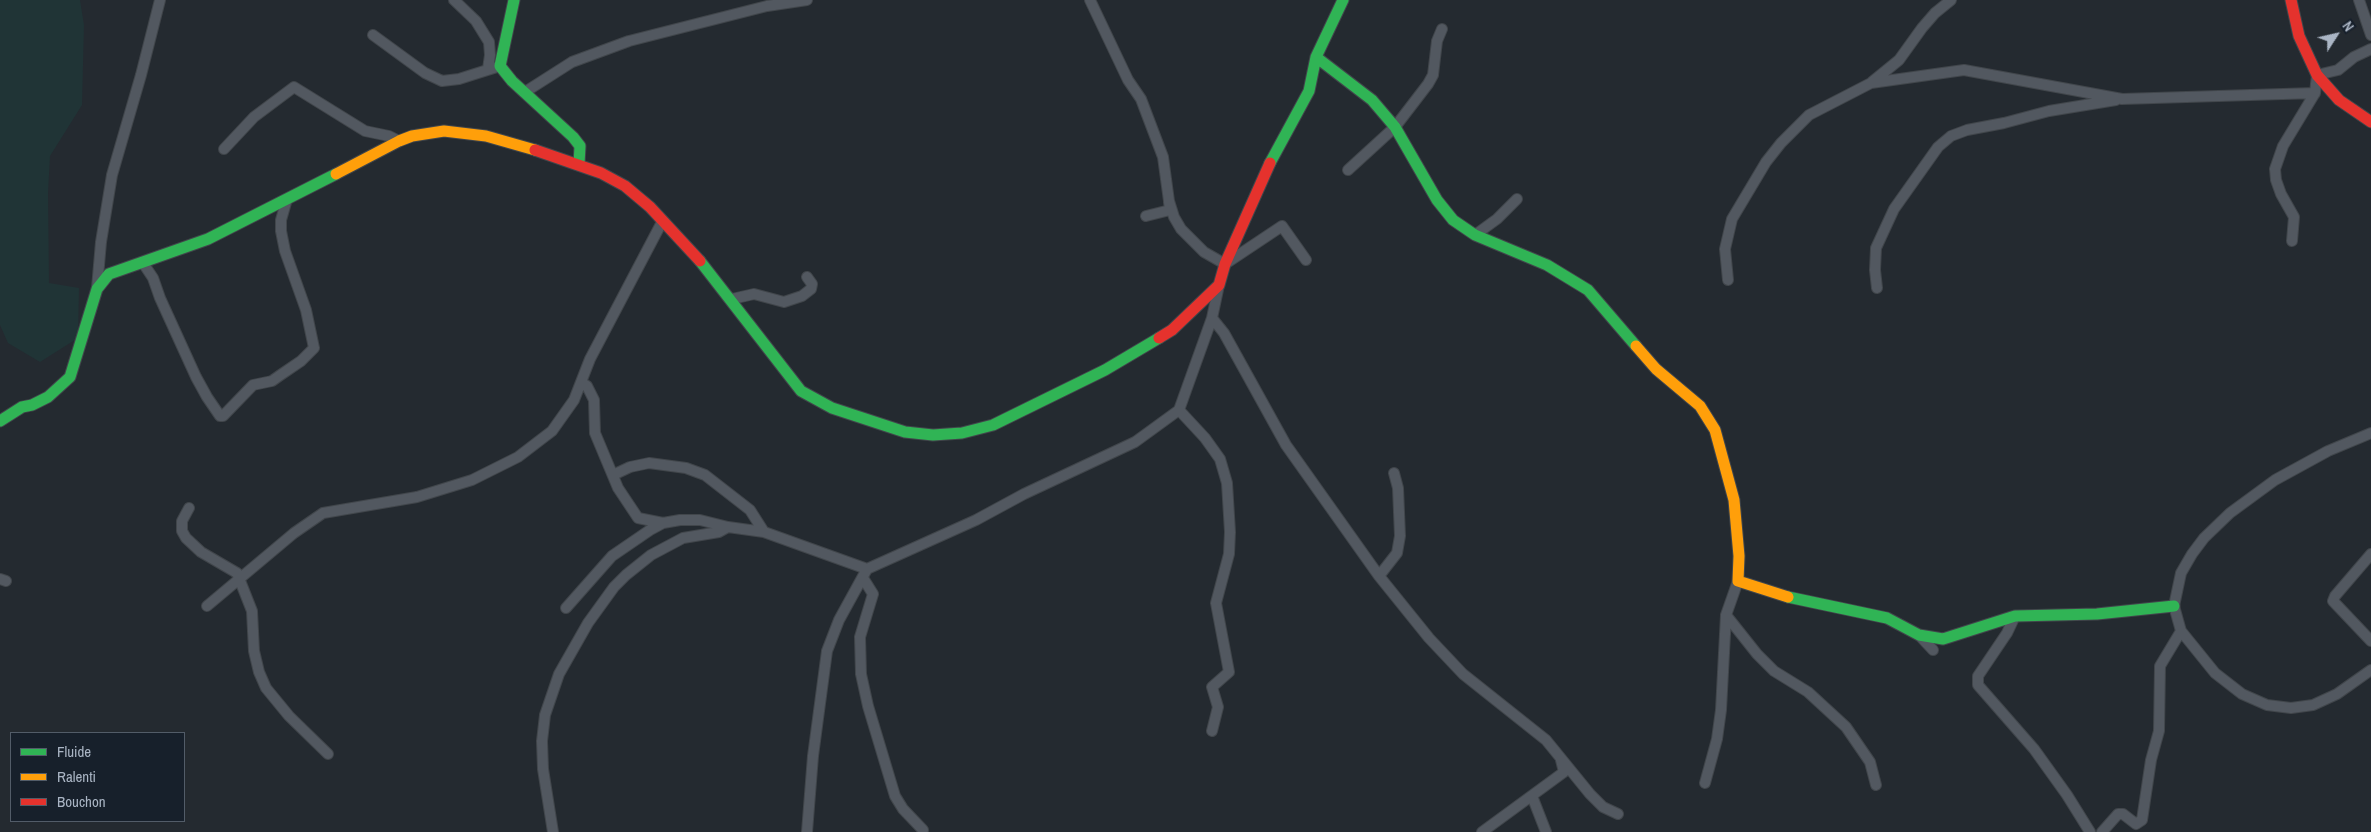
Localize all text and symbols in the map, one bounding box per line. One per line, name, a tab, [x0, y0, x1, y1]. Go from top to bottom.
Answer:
north arrow	[2311, 10, 2361, 60]
text: N	[2339, 18, 2358, 35]
legend	[10, 732, 185, 822]
text: Fluide	[57, 741, 91, 762]
text: Ralenti	[57, 766, 96, 787]
text: Bouchon	[57, 791, 106, 812]

